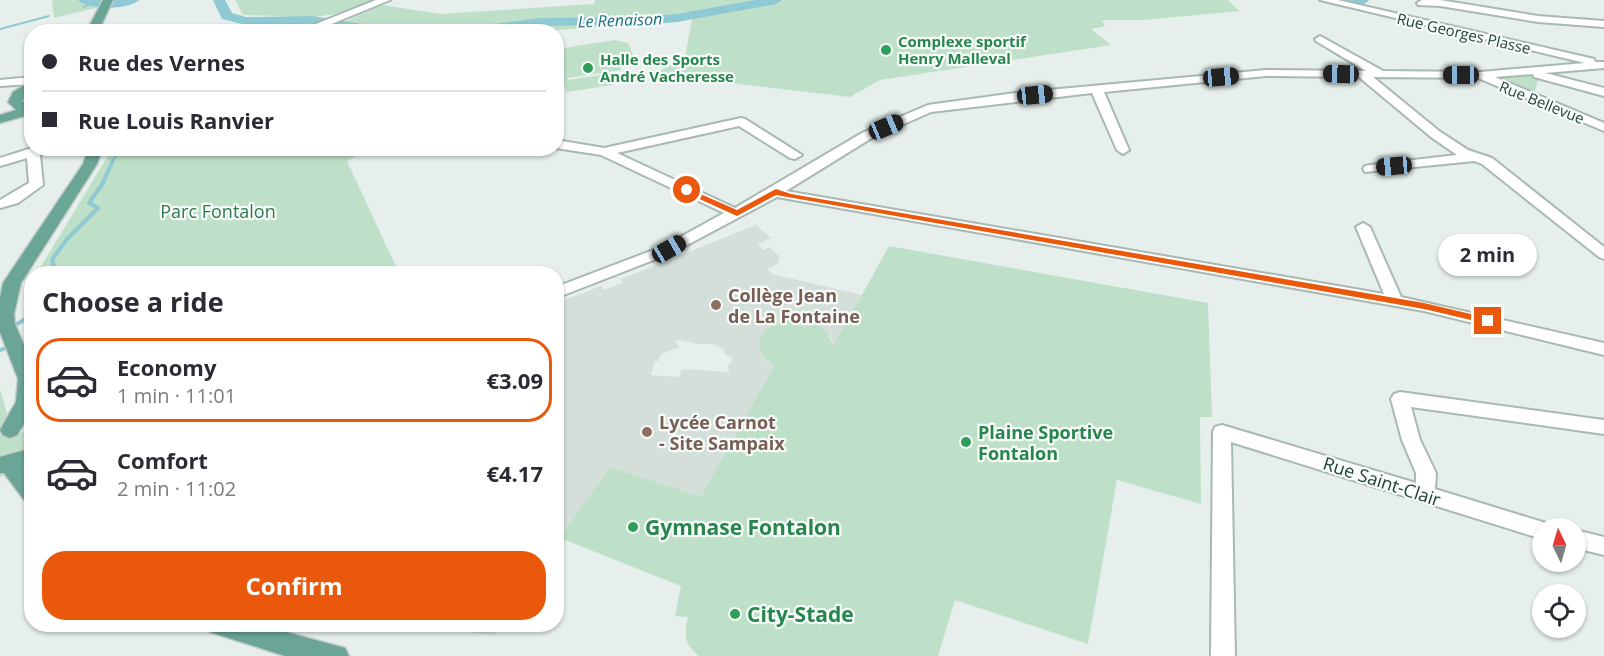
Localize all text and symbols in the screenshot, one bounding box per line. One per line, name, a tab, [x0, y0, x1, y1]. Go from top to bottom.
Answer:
water label: Le Renaison	[577, 8, 663, 32]
street label: Rue Georges Plasse	[1395, 8, 1533, 58]
place label: Complexe sportif Henry Malleval	[898, 31, 1027, 68]
marker: Complexe sportif Henry Malleval	[879, 43, 893, 57]
text: Rue des Vernes	[78, 47, 245, 77]
place label: Halle des Sports André Vacheresse	[600, 49, 734, 86]
marker: Halle des Sports André Vacheresse	[581, 61, 595, 75]
car	[1323, 65, 1359, 83]
car	[1202, 66, 1240, 88]
car	[1443, 66, 1479, 84]
street label: Rue Bellevue	[1497, 76, 1587, 128]
car	[1016, 84, 1054, 106]
text: Rue Louis Ranvier	[78, 105, 274, 135]
car	[866, 112, 906, 142]
car	[1375, 155, 1413, 177]
route start	[673, 176, 700, 203]
park label: Parc Fontalon	[160, 199, 276, 223]
car	[649, 232, 689, 266]
callout: 2 min	[1438, 234, 1538, 276]
text: 2 min	[1460, 241, 1515, 268]
text: Choose a ride	[42, 283, 224, 320]
place label: Collège Jean de La Fontaine	[728, 283, 860, 328]
marker: Collège Jean de La Fontaine	[709, 298, 723, 312]
route end	[1474, 307, 1501, 334]
text: Economy	[117, 352, 216, 382]
icon: car	[45, 353, 99, 407]
text: €3.09	[486, 365, 543, 395]
text: 1 min · 11:01	[117, 382, 236, 409]
place label: Lycée Carnot - Site Sampaix	[659, 410, 785, 455]
place label: Plaine Sportive Fontalon	[978, 420, 1113, 465]
marker: Lycée Carnot - Site Sampaix	[640, 425, 654, 439]
marker: Plaine Sportive Fontalon	[959, 435, 973, 449]
text: Comfort	[117, 445, 208, 475]
icon: car	[45, 446, 99, 500]
street label: Rue Saint-Clair	[1320, 451, 1445, 512]
text: €4.17	[486, 458, 543, 488]
text: 2 min · 11:02	[117, 475, 236, 502]
place label: Gymnase Fontalon	[645, 513, 841, 541]
north arrow	[1532, 518, 1586, 572]
map controls	[1532, 518, 1586, 638]
marker: Gymnase Fontalon	[626, 520, 640, 534]
button: Confirm	[42, 551, 546, 620]
button: locate	[1532, 584, 1586, 638]
place label: City-Stade	[747, 600, 854, 628]
marker: City-Stade	[728, 607, 742, 621]

